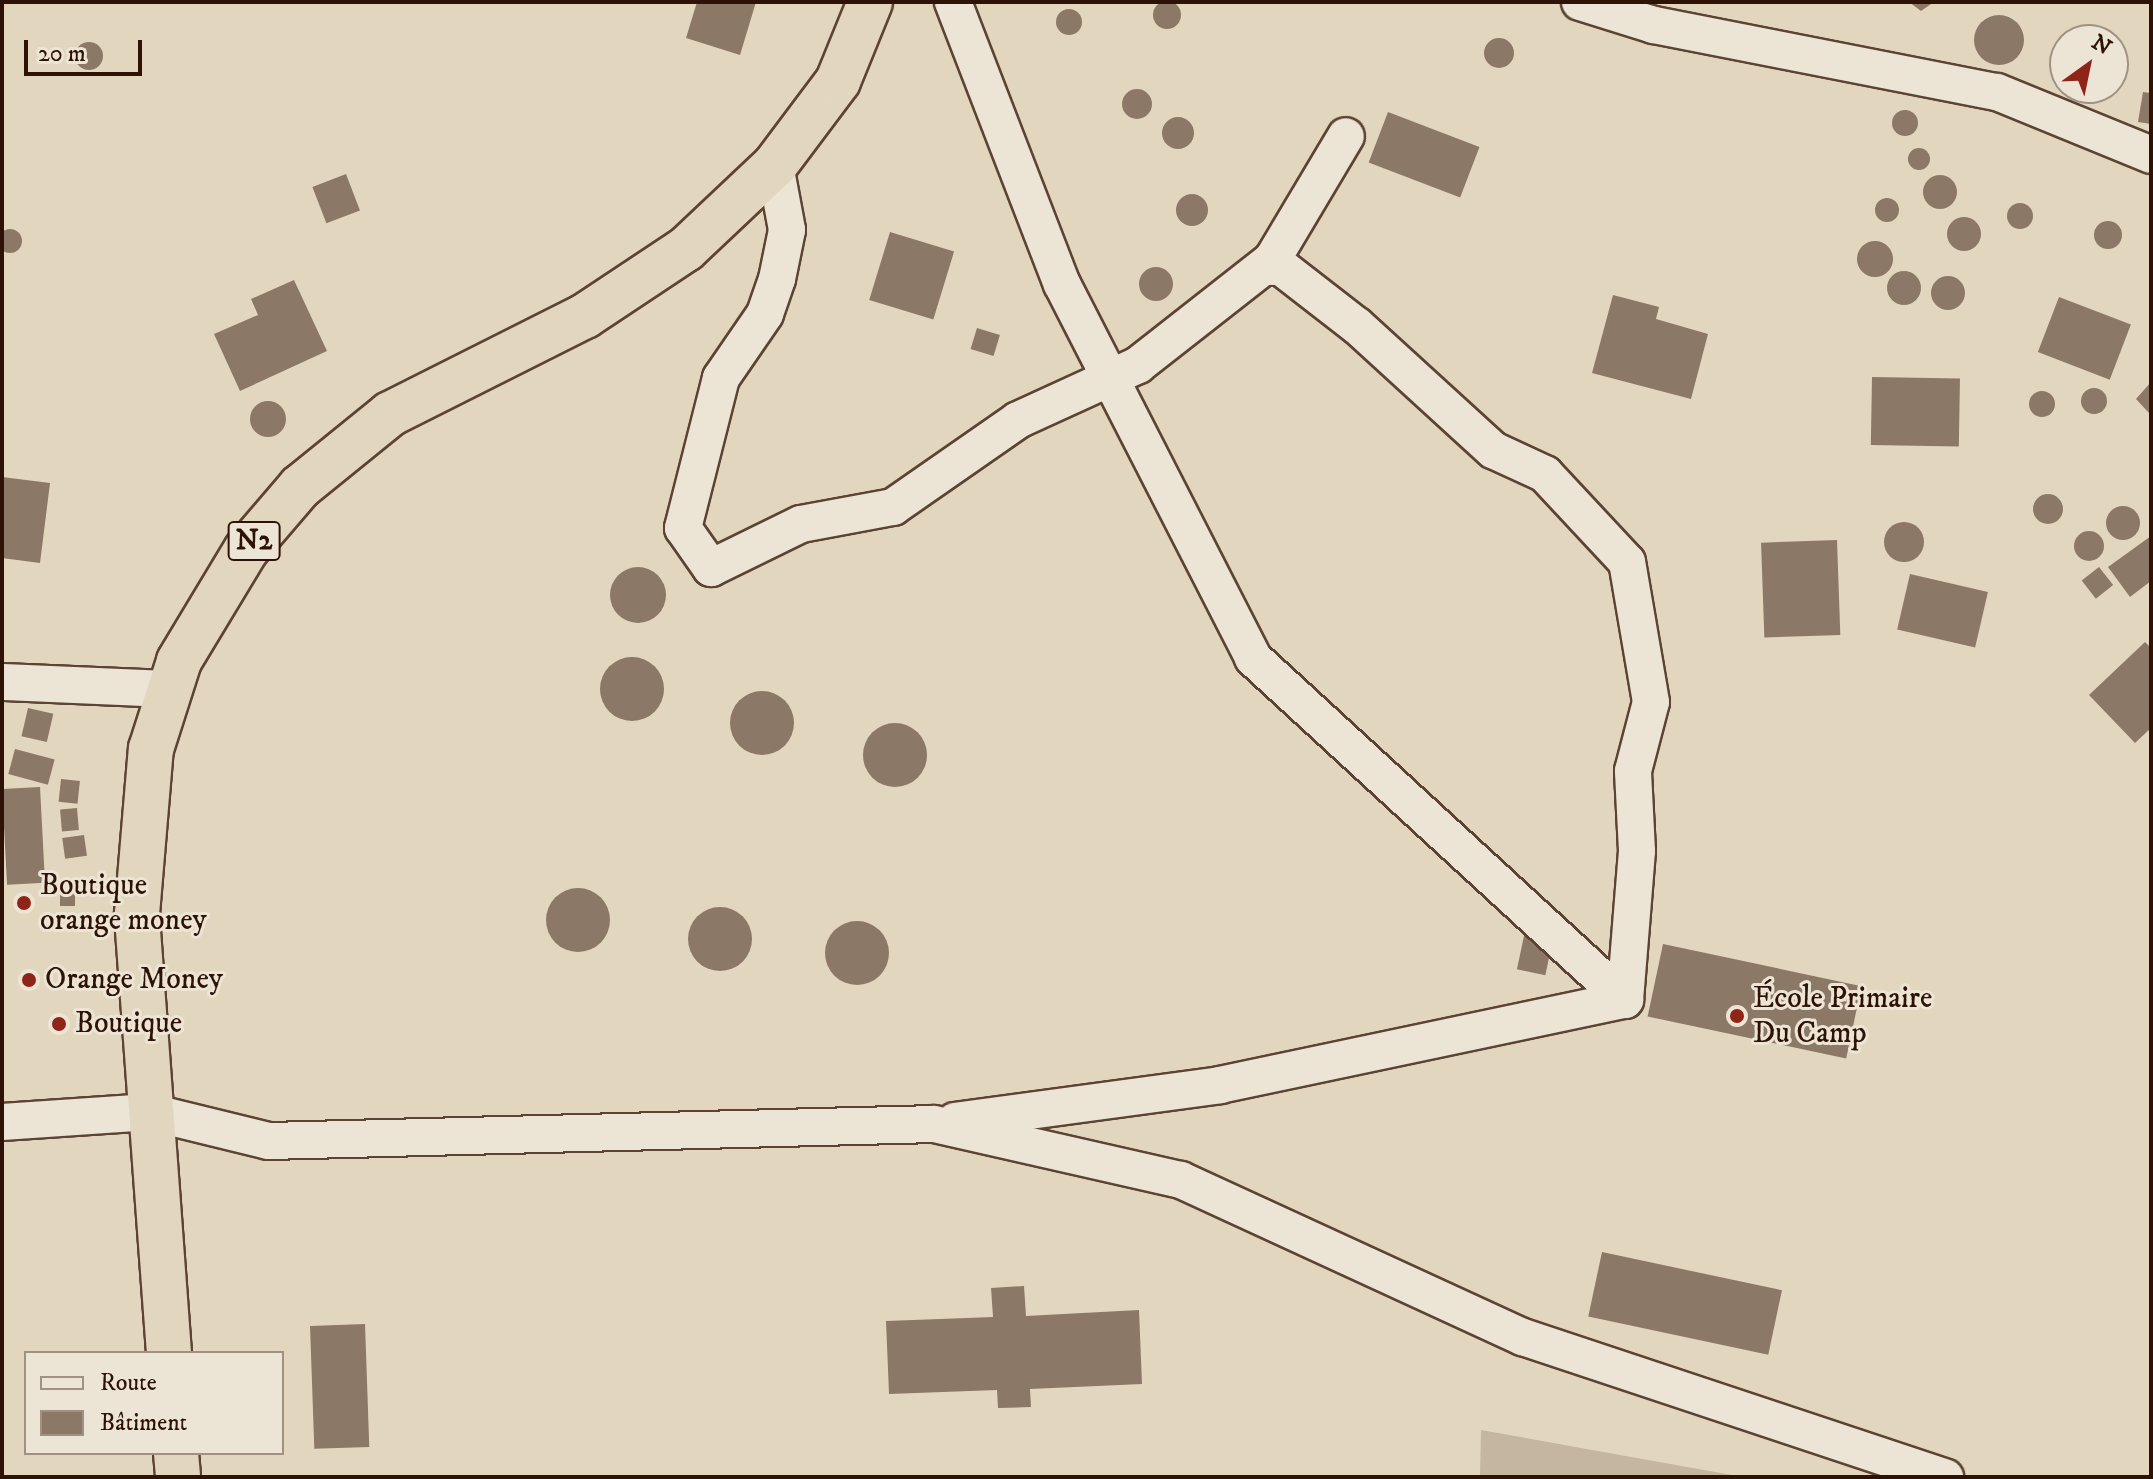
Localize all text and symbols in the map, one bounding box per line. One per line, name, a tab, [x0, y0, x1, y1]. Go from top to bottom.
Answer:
scale bar	[28, 24, 146, 74]
north arrow	[2049, 24, 2129, 104]
text: N	[2086, 29, 2116, 61]
text: 20 m	[38, 39, 86, 69]
road number: N2	[226, 517, 282, 565]
place label: Boutique orange money	[40, 868, 207, 938]
marker: Boutique orange money	[15, 894, 33, 912]
place label: Orange Money	[45, 962, 223, 998]
marker: Orange Money	[20, 971, 38, 989]
place label: École Primaire Du Camp	[1753, 981, 1932, 1052]
place label: Boutique	[75, 1006, 182, 1042]
marker: École Primaire Du Camp	[1728, 1007, 1746, 1025]
marker: Boutique	[50, 1015, 68, 1033]
legend	[24, 1351, 284, 1455]
text: Route	[100, 1368, 157, 1398]
text: Bâtiment	[100, 1408, 187, 1438]

